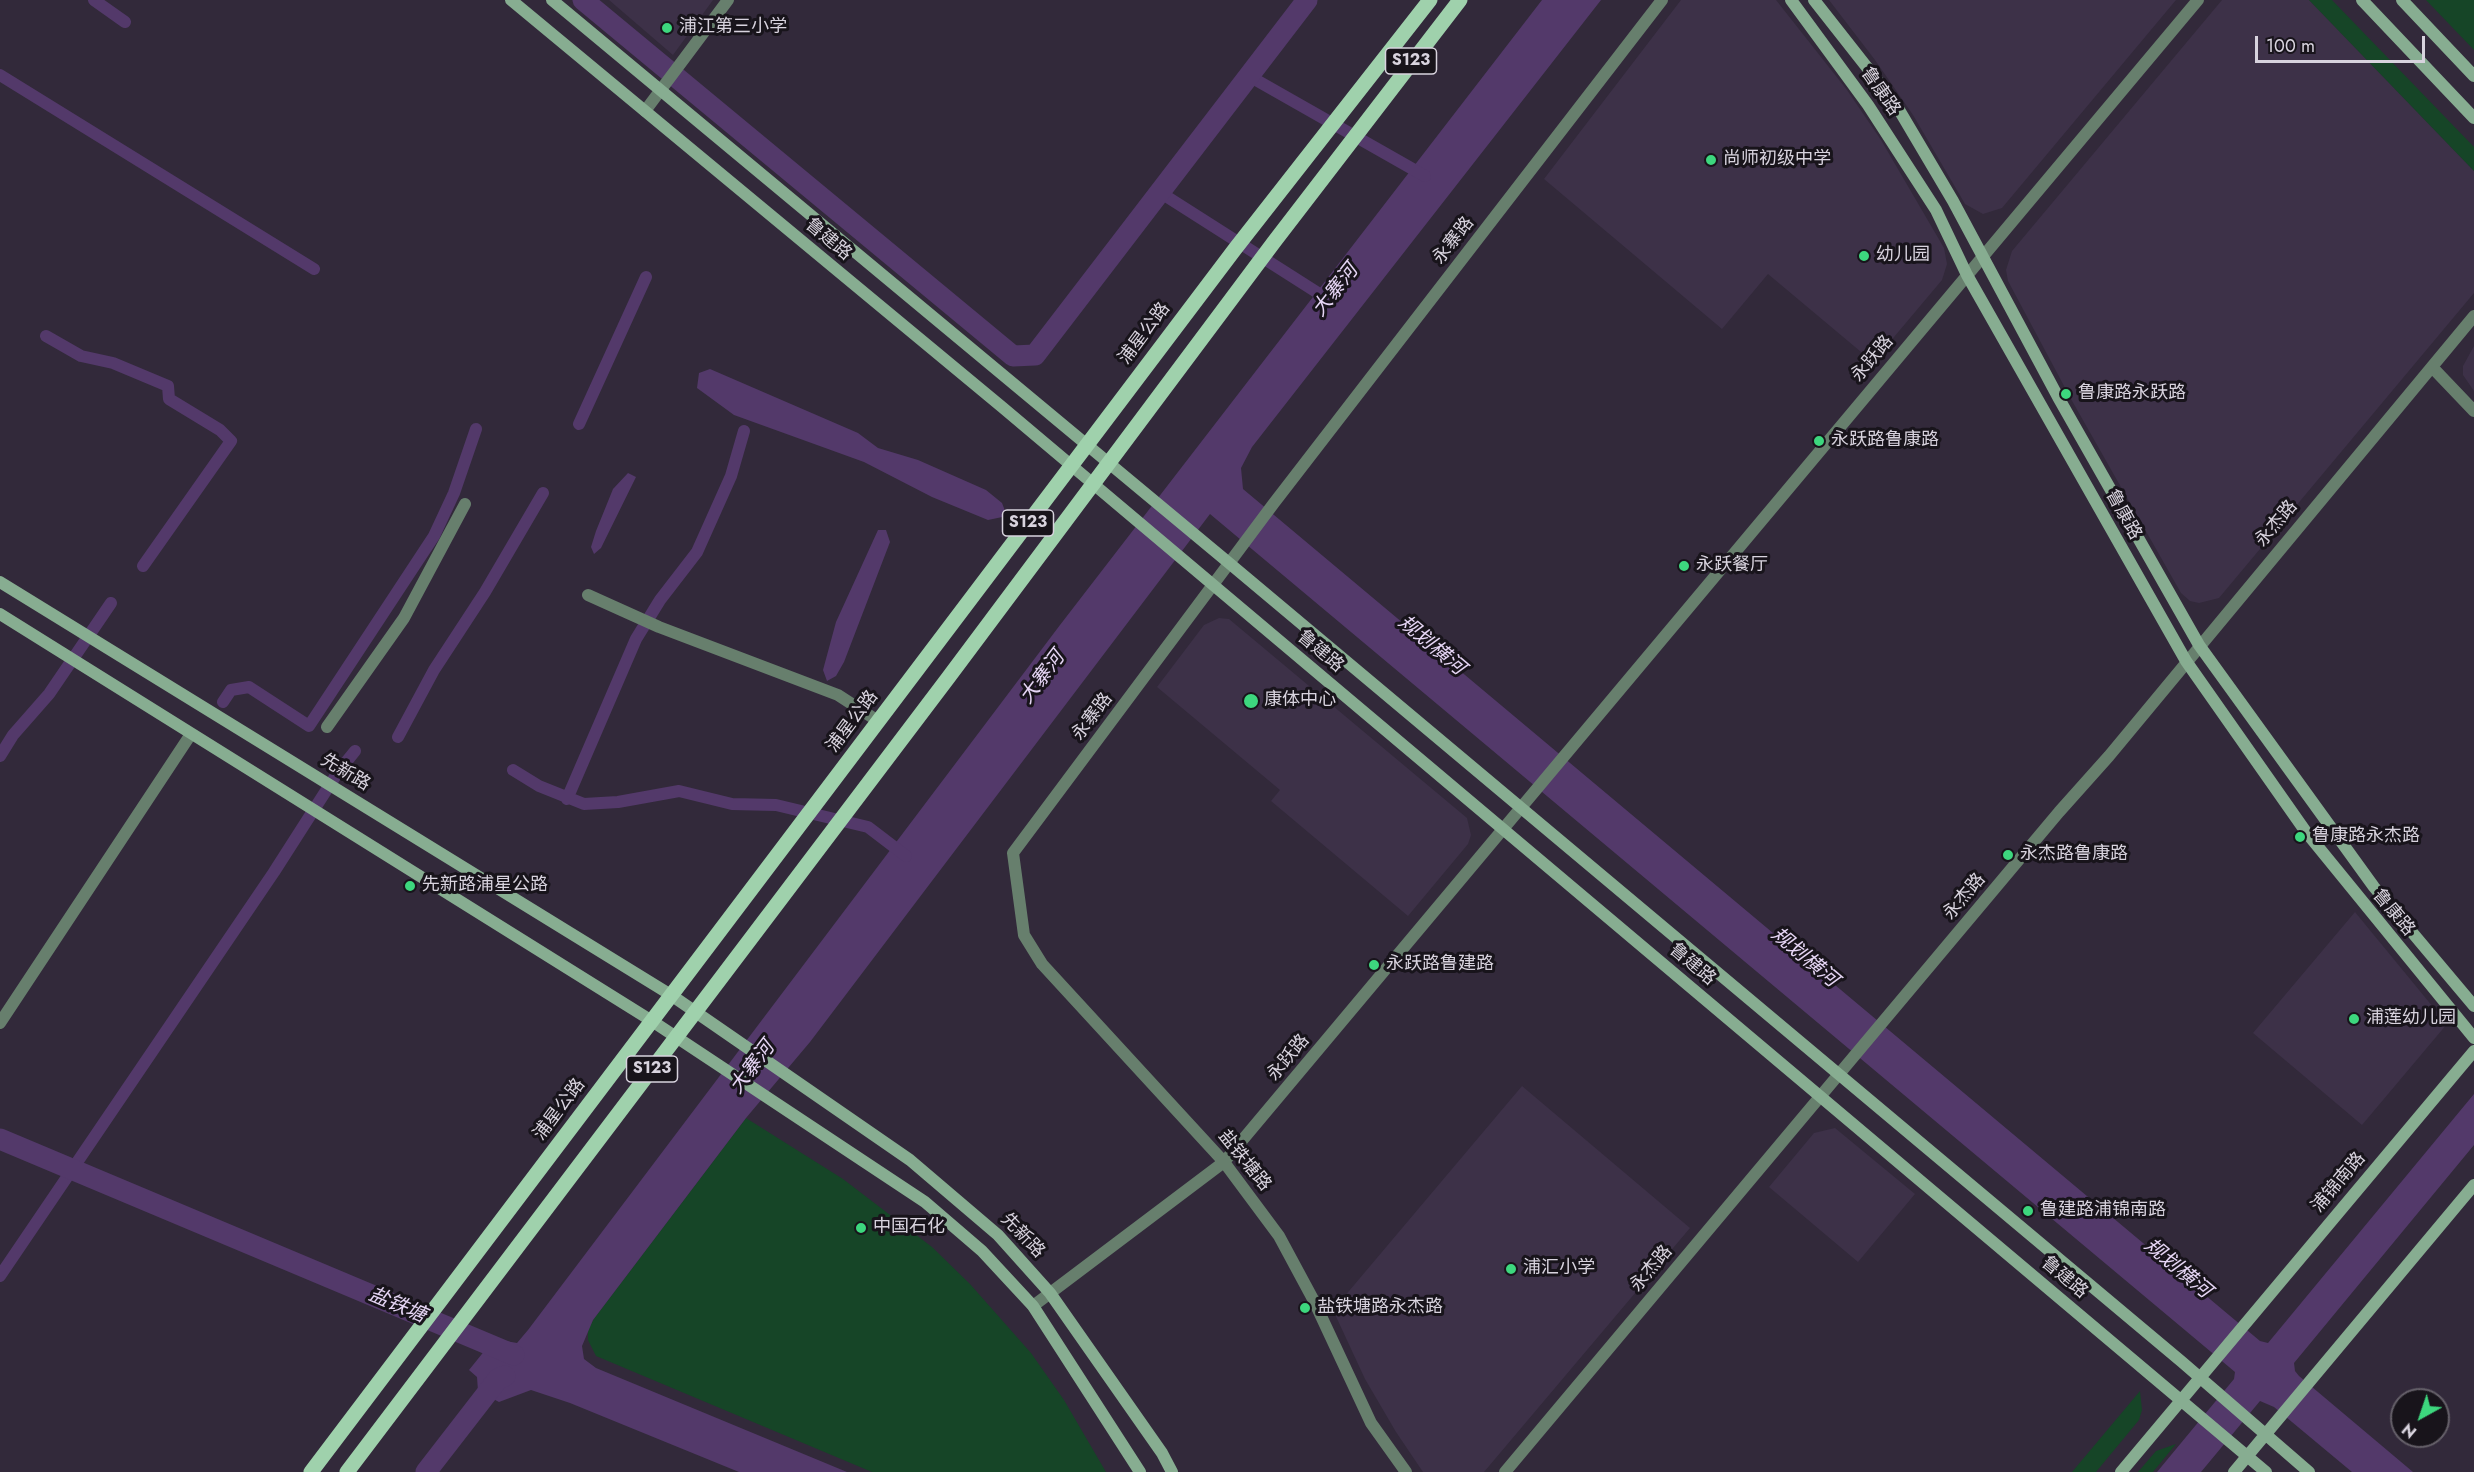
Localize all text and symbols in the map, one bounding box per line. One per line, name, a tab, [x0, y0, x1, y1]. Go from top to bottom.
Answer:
place label: 浦江第三小学	[679, 17, 787, 39]
marker: 浦江第三小学	[660, 21, 674, 35]
scale bar	[2258, 24, 2428, 62]
text: 100 m	[2266, 33, 2315, 59]
road number: S123	[1386, 48, 1436, 74]
street label: 鲁康路	[1856, 64, 1904, 120]
place label: 尚师初级中学	[1723, 149, 1831, 171]
marker: 尚师初级中学	[1704, 153, 1718, 167]
street label: 永寨路	[1429, 213, 1479, 269]
street label: 鲁建路	[800, 214, 856, 266]
place label: 幼儿园	[1876, 245, 1930, 267]
marker: 幼儿园	[1857, 249, 1871, 263]
water label: 大寨河	[1308, 260, 1364, 322]
street label: 浦星公路	[1115, 299, 1175, 369]
street label: 永跃路	[1847, 331, 1899, 387]
place label: 鲁康路永跃路	[2078, 383, 2186, 405]
marker: 鲁康路永跃路	[2059, 387, 2073, 401]
place label: 永跃路鲁康路	[1831, 430, 1939, 452]
marker: 永跃路鲁康路	[1812, 434, 1826, 448]
street label: 鲁康路	[2100, 486, 2146, 544]
street label: 永杰路	[2251, 496, 2303, 552]
road number: S123	[1002, 510, 1054, 536]
place label: 永跃餐厅	[1696, 555, 1768, 577]
marker: 永跃餐厅	[1677, 559, 1691, 573]
water label: 规划横河	[1393, 611, 1469, 681]
street label: 鲁建路	[1292, 626, 1348, 678]
water label: 大寨河	[1015, 647, 1071, 709]
street label: 浦星公路	[823, 687, 883, 757]
street label: 永寨路	[1068, 689, 1118, 745]
place label: 康体中心	[1264, 690, 1336, 712]
marker: 康体中心	[1242, 692, 1260, 710]
street label: 先新路	[316, 750, 374, 796]
place label: 鲁康路永杰路	[2312, 826, 2420, 848]
marker: 鲁康路永杰路	[2293, 830, 2307, 844]
place label: 永杰路鲁康路	[2020, 844, 2128, 866]
marker: 永杰路鲁康路	[2001, 848, 2015, 862]
street label: 永杰路	[1939, 869, 1991, 925]
place label: 先新路浦星公路	[422, 875, 548, 897]
marker: 先新路浦星公路	[403, 879, 417, 893]
street label: 鲁康路	[2367, 885, 2419, 941]
water label: 规划横河	[1766, 923, 1842, 993]
street label: 鲁建路	[1664, 939, 1720, 991]
place label: 永跃路鲁建路	[1386, 954, 1494, 976]
marker: 永跃路鲁建路	[1367, 958, 1381, 972]
place label: 浦莲幼儿园	[2366, 1008, 2456, 1030]
marker: 浦莲幼儿园	[2347, 1012, 2361, 1026]
street label: 永跃路	[1263, 1030, 1315, 1086]
water label: 大寨河	[725, 1037, 781, 1099]
road number: S123	[626, 1056, 678, 1082]
street label: 浦星公路	[530, 1075, 590, 1145]
street label: 盐铁塘路	[1213, 1126, 1275, 1196]
street label: 浦锦南路	[2308, 1148, 2370, 1218]
place label: 鲁建路浦锦南路	[2040, 1200, 2166, 1222]
marker: 鲁建路浦锦南路	[2021, 1204, 2035, 1218]
street label: 先新路	[995, 1209, 1049, 1263]
place label: 中国石化	[873, 1217, 945, 1239]
marker: 中国石化	[854, 1221, 868, 1235]
water label: 规划横河	[2139, 1234, 2215, 1304]
street label: 永杰路	[1626, 1241, 1678, 1297]
street label: 鲁建路	[2036, 1252, 2092, 1304]
place label: 浦汇小学	[1523, 1258, 1595, 1280]
marker: 浦汇小学	[1504, 1262, 1518, 1276]
water label: 盐铁塘	[365, 1283, 429, 1329]
place label: 盐铁塘路永杰路	[1317, 1297, 1443, 1319]
marker: 盐铁塘路永杰路	[1298, 1301, 1312, 1315]
north arrow	[2390, 1388, 2450, 1448]
text: N	[2397, 1418, 2422, 1444]

